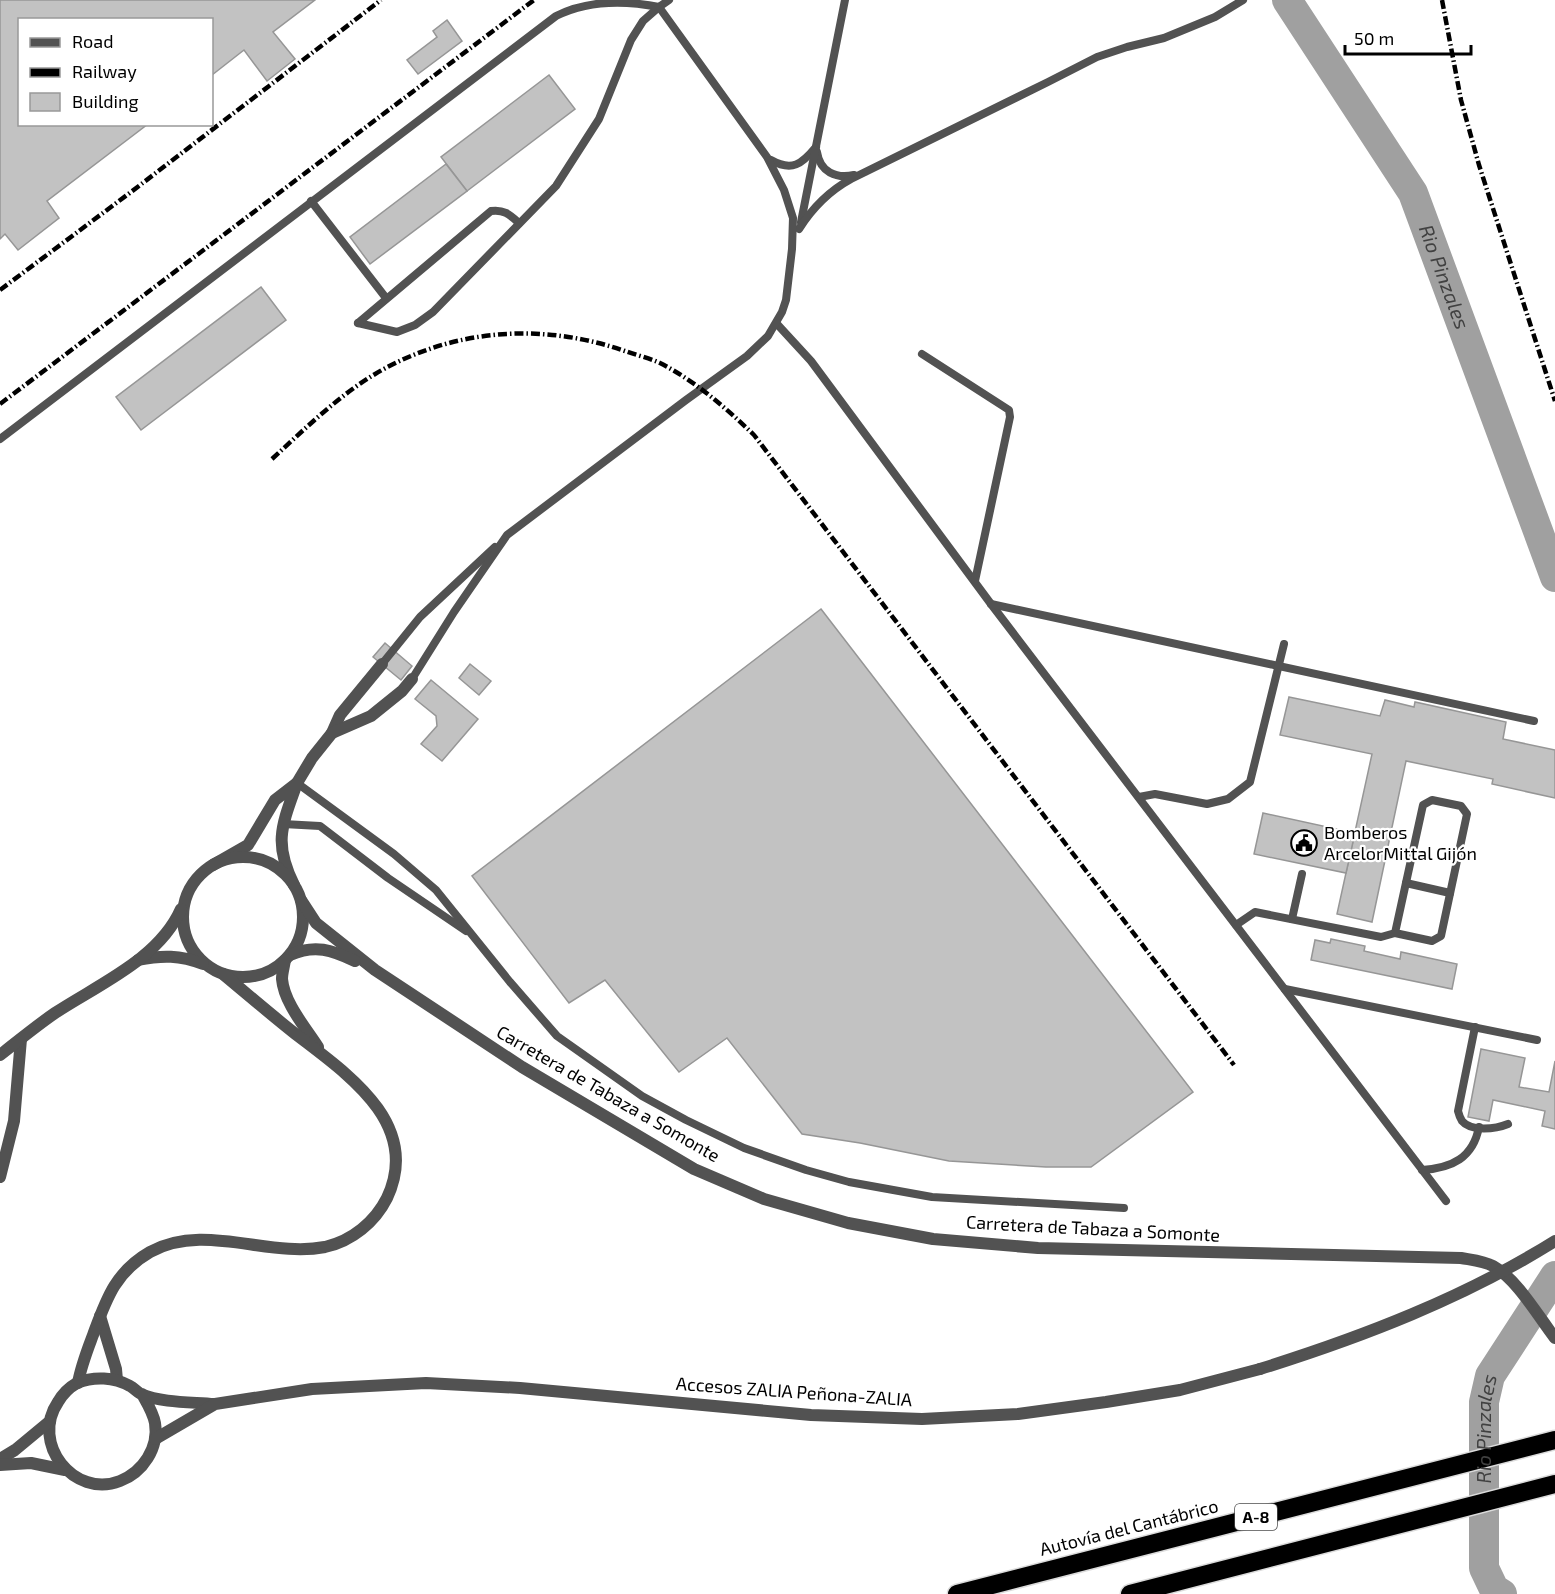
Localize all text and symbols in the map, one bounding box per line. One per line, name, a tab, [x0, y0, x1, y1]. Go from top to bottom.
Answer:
legend	[18, 18, 213, 126]
scale bar	[1345, 18, 1471, 56]
text: 50 m	[1354, 27, 1394, 49]
text: Road	[72, 30, 113, 52]
text: Railway	[72, 60, 137, 82]
text: Building	[72, 90, 139, 112]
water label: Rio Pinzales	[1415, 221, 1475, 332]
place label: Bomberos ArcelorMittal Gijón	[1324, 821, 1477, 864]
public building icon: Bomberos ArcelorMittal Gijón	[1289, 828, 1319, 858]
street label: Carretera de Tabaza a Somonte	[493, 1020, 724, 1166]
street label: Carretera de Tabaza a Somonte	[966, 1210, 1221, 1246]
street label: Accesos ZALIA Peñona-ZALIA	[675, 1372, 914, 1410]
water label: Rio Pinzales	[1471, 1372, 1501, 1483]
street label: Autovía del Cantábrico	[1037, 1494, 1220, 1560]
road number: A-8	[1235, 1504, 1277, 1530]

